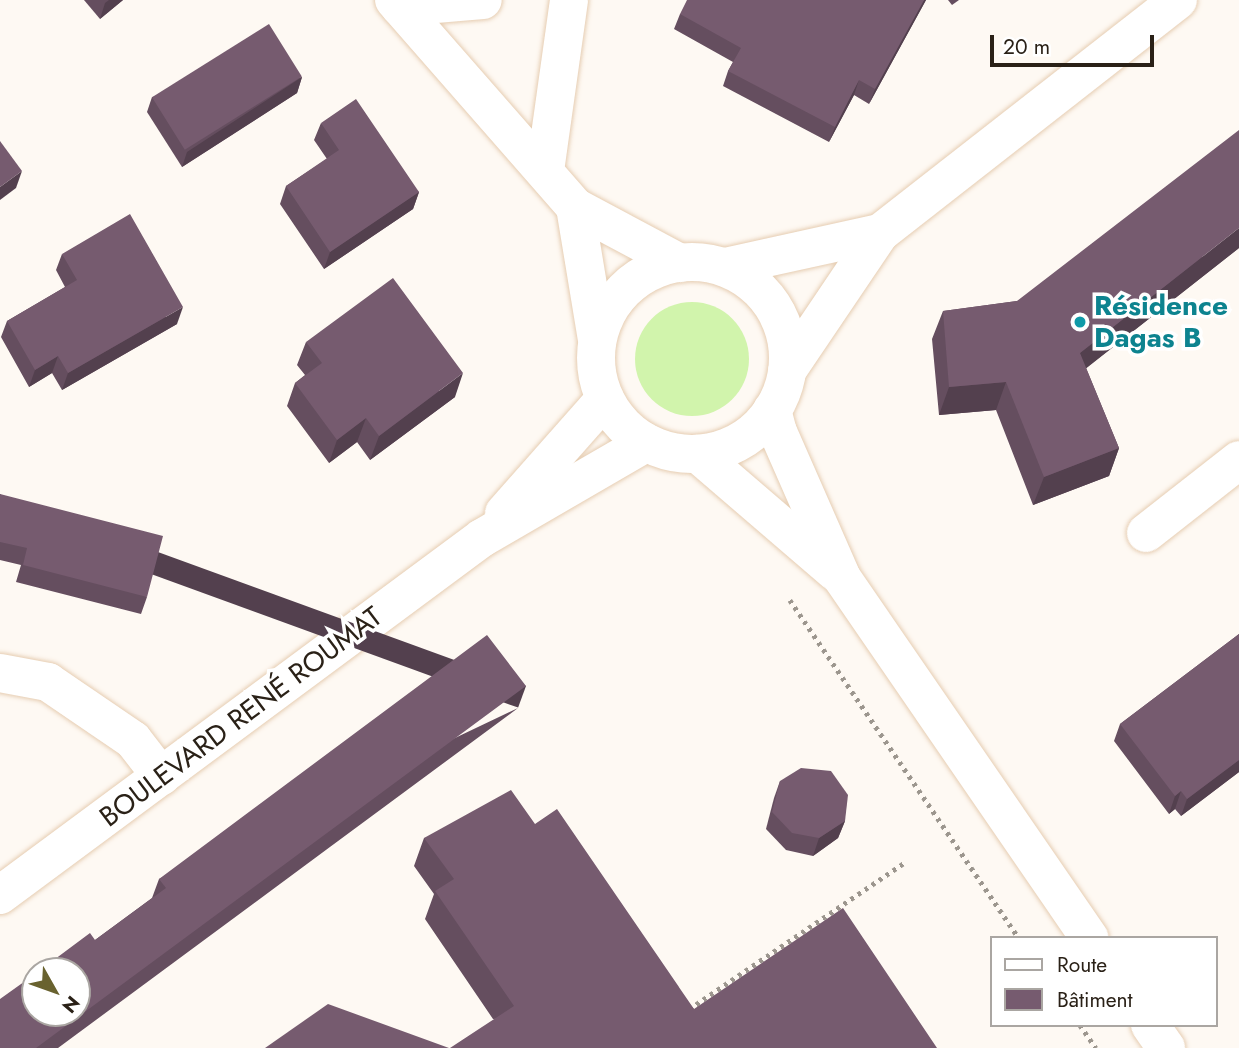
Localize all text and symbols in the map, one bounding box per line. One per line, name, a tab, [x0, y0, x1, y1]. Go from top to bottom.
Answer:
scale bar	[994, 21, 1158, 65]
text: 20 m	[1003, 32, 1050, 62]
place label: Résidence Dagas B	[1094, 289, 1228, 355]
marker: Résidence Dagas B	[1072, 314, 1088, 330]
street label: BOULEVARD RENÉ ROUMAT	[93, 600, 389, 834]
legend	[990, 936, 1218, 1027]
text: Route	[1057, 950, 1107, 980]
north arrow	[21, 957, 91, 1027]
text: Bâtiment	[1057, 985, 1133, 1015]
text: N	[56, 990, 86, 1019]

